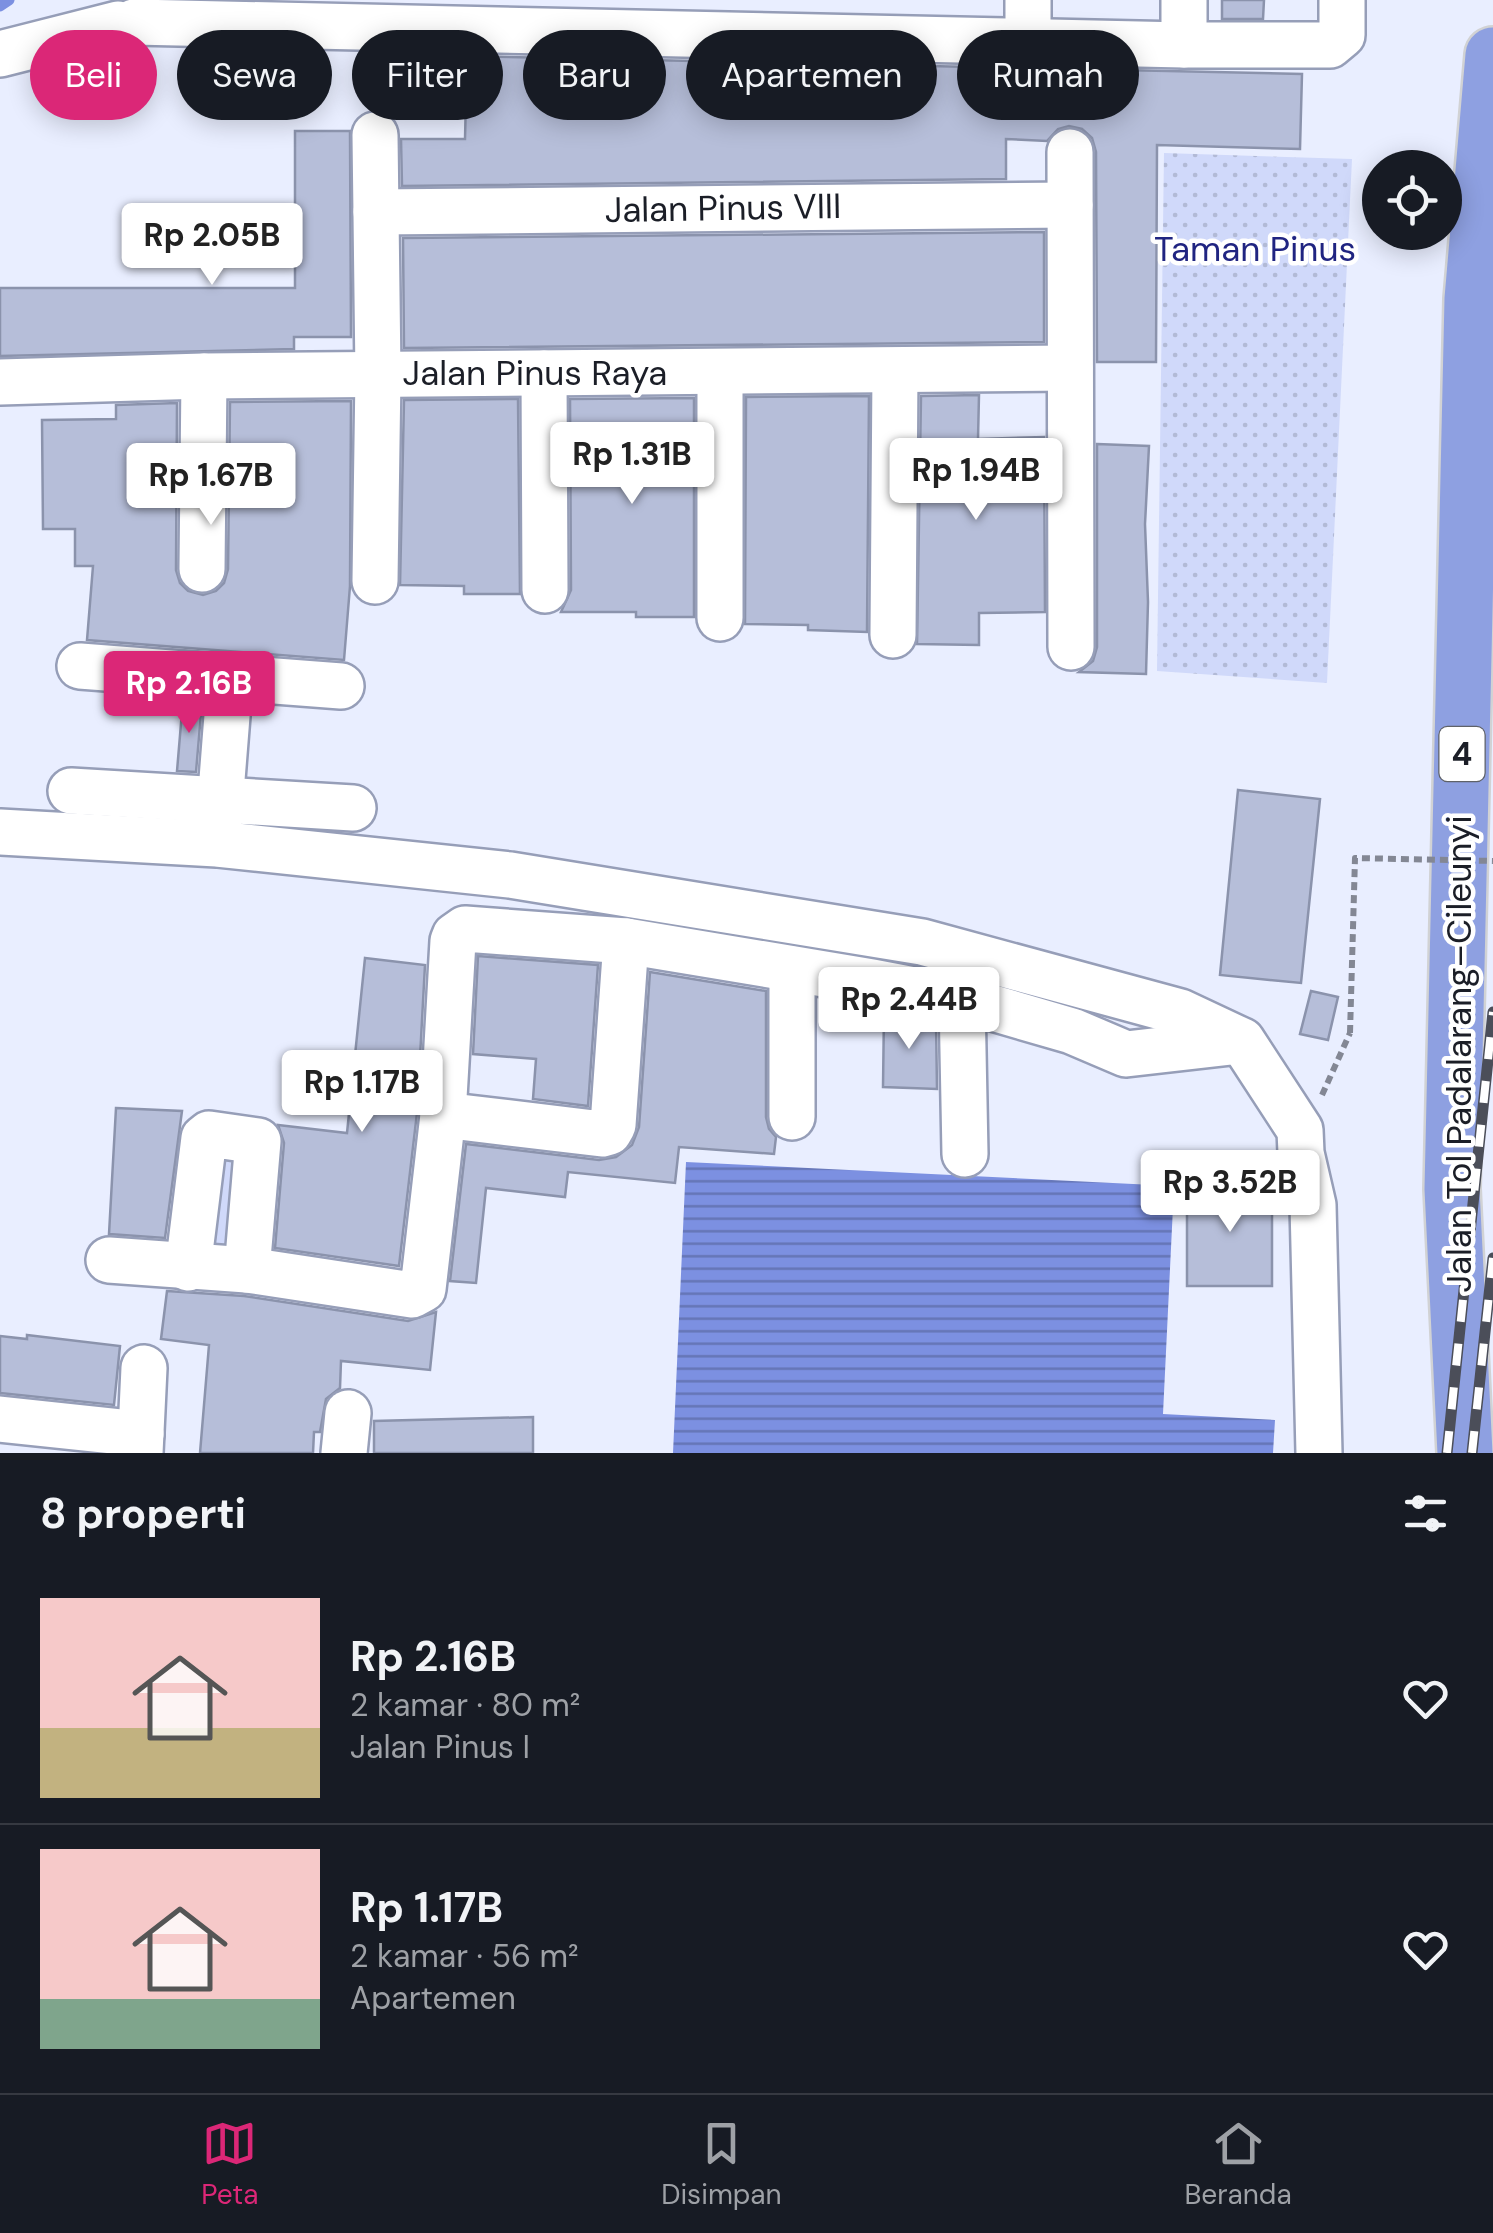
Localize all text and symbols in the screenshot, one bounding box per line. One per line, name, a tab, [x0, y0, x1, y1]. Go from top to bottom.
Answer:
chip: Beli	[30, 30, 157, 120]
chip: Sewa	[177, 30, 332, 120]
chip: Filter	[352, 30, 503, 120]
chip: Baru	[523, 30, 666, 120]
chip: Apartemen	[686, 30, 937, 120]
chip: Rumah	[957, 30, 1139, 120]
map controls	[1362, 150, 1462, 250]
button: locate	[1362, 150, 1462, 250]
street label: Jalan Pinus VIII	[604, 183, 842, 233]
pin: Rp 2.05B	[109, 203, 315, 288]
text: Rp 2.05B	[144, 214, 280, 256]
park label: Taman Pinus	[1154, 226, 1356, 272]
street label: Jalan Pinus Raya	[403, 350, 667, 396]
pin: Rp 1.31B	[529, 422, 735, 507]
text: Rp 1.31B	[572, 433, 692, 475]
pin: Rp 1.94B	[873, 438, 1079, 523]
pin: Rp 1.67B	[108, 443, 314, 528]
text: Rp 1.94B	[912, 449, 1040, 491]
text: Rp 1.67B	[149, 454, 273, 496]
pin: Rp 2.16B	[86, 651, 292, 736]
text: Rp 2.16B	[126, 662, 252, 704]
road number: 4	[1440, 727, 1484, 781]
street label: Jalan Tol Padalarang–Cileunyi	[1436, 815, 1482, 1293]
pin: Rp 2.44B	[806, 967, 1012, 1052]
text: Rp 2.44B	[840, 978, 978, 1020]
pin: Rp 1.17B	[259, 1050, 465, 1135]
text: Rp 1.17B	[304, 1061, 420, 1103]
pin: Rp 3.52B	[1127, 1150, 1333, 1235]
text: Rp 3.52B	[1163, 1161, 1297, 1203]
text: 8 properti	[40, 1486, 246, 1541]
icon: filters	[1398, 1486, 1453, 1541]
text: Rp 2.16B	[350, 1629, 516, 1684]
icon: home	[120, 1638, 240, 1758]
icon: heart	[1398, 1671, 1453, 1726]
text: 2 kamar · 80 m²	[350, 1684, 580, 1726]
text: Jalan Pinus I	[350, 1726, 530, 1768]
text: Rp 1.17B	[350, 1880, 503, 1935]
icon: home	[120, 1889, 240, 2009]
icon: heart	[1398, 1922, 1453, 1977]
text: 2 kamar · 56 m²	[350, 1935, 579, 1977]
text: Apartemen	[350, 1977, 516, 2019]
tab: Peta	[201, 2116, 258, 2213]
tab: Disimpan	[661, 2116, 782, 2213]
tab: Beranda	[1184, 2116, 1292, 2213]

